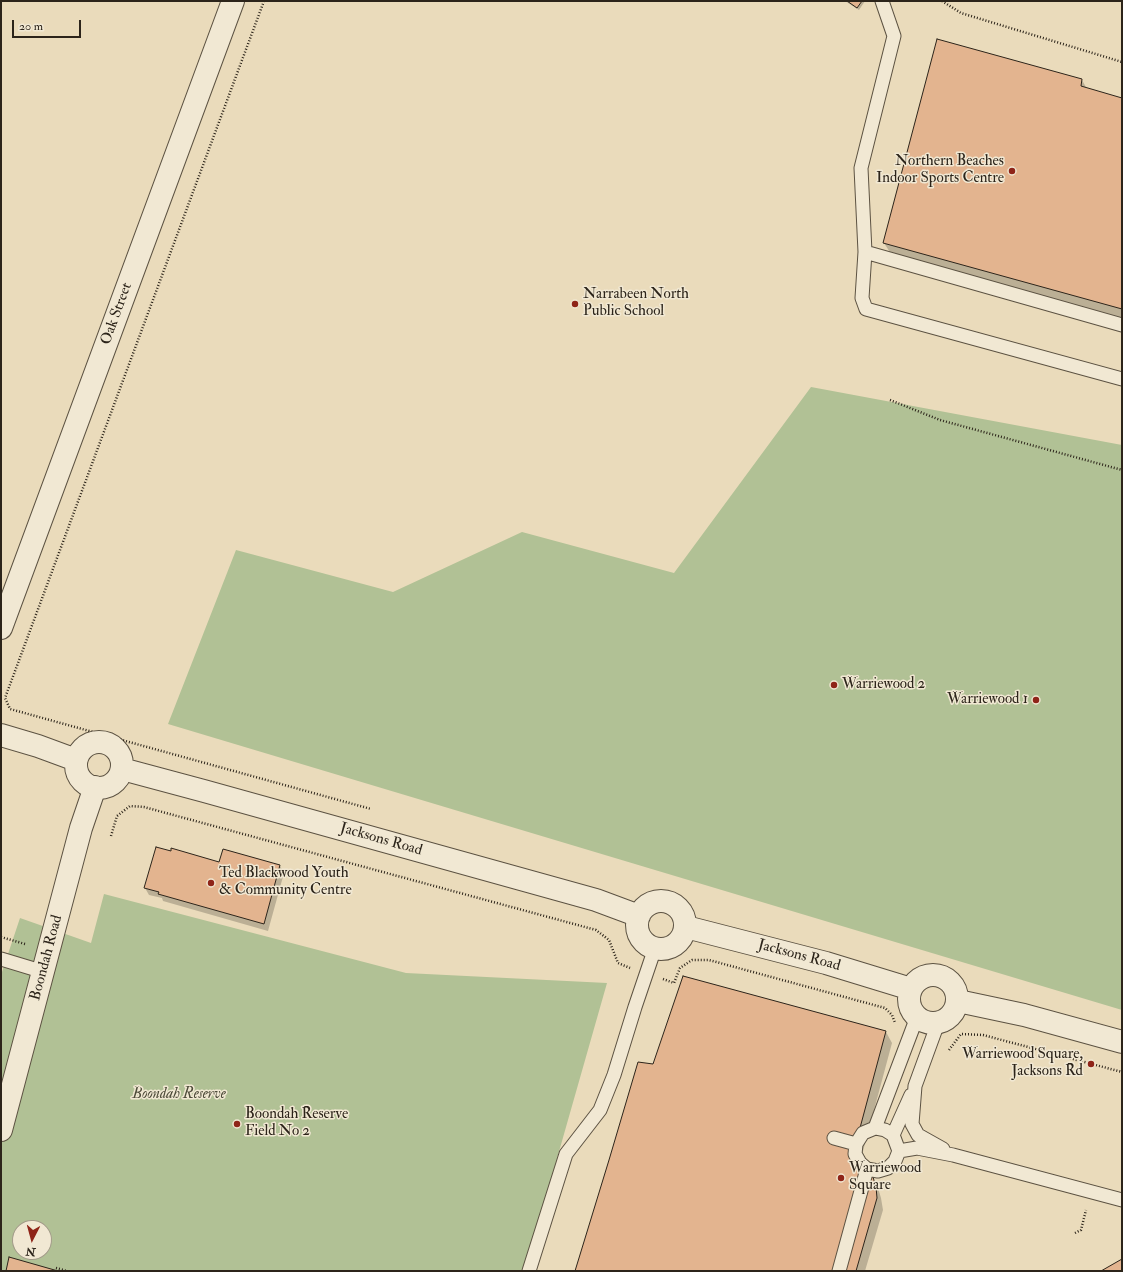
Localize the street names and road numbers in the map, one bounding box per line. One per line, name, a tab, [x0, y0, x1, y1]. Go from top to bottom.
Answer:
street label: Oak Street	[97, 280, 137, 348]
street label: Jacksons Road	[338, 820, 424, 860]
street label: Boondah Road	[27, 913, 67, 1003]
street label: Jacksons Road	[756, 936, 842, 976]

